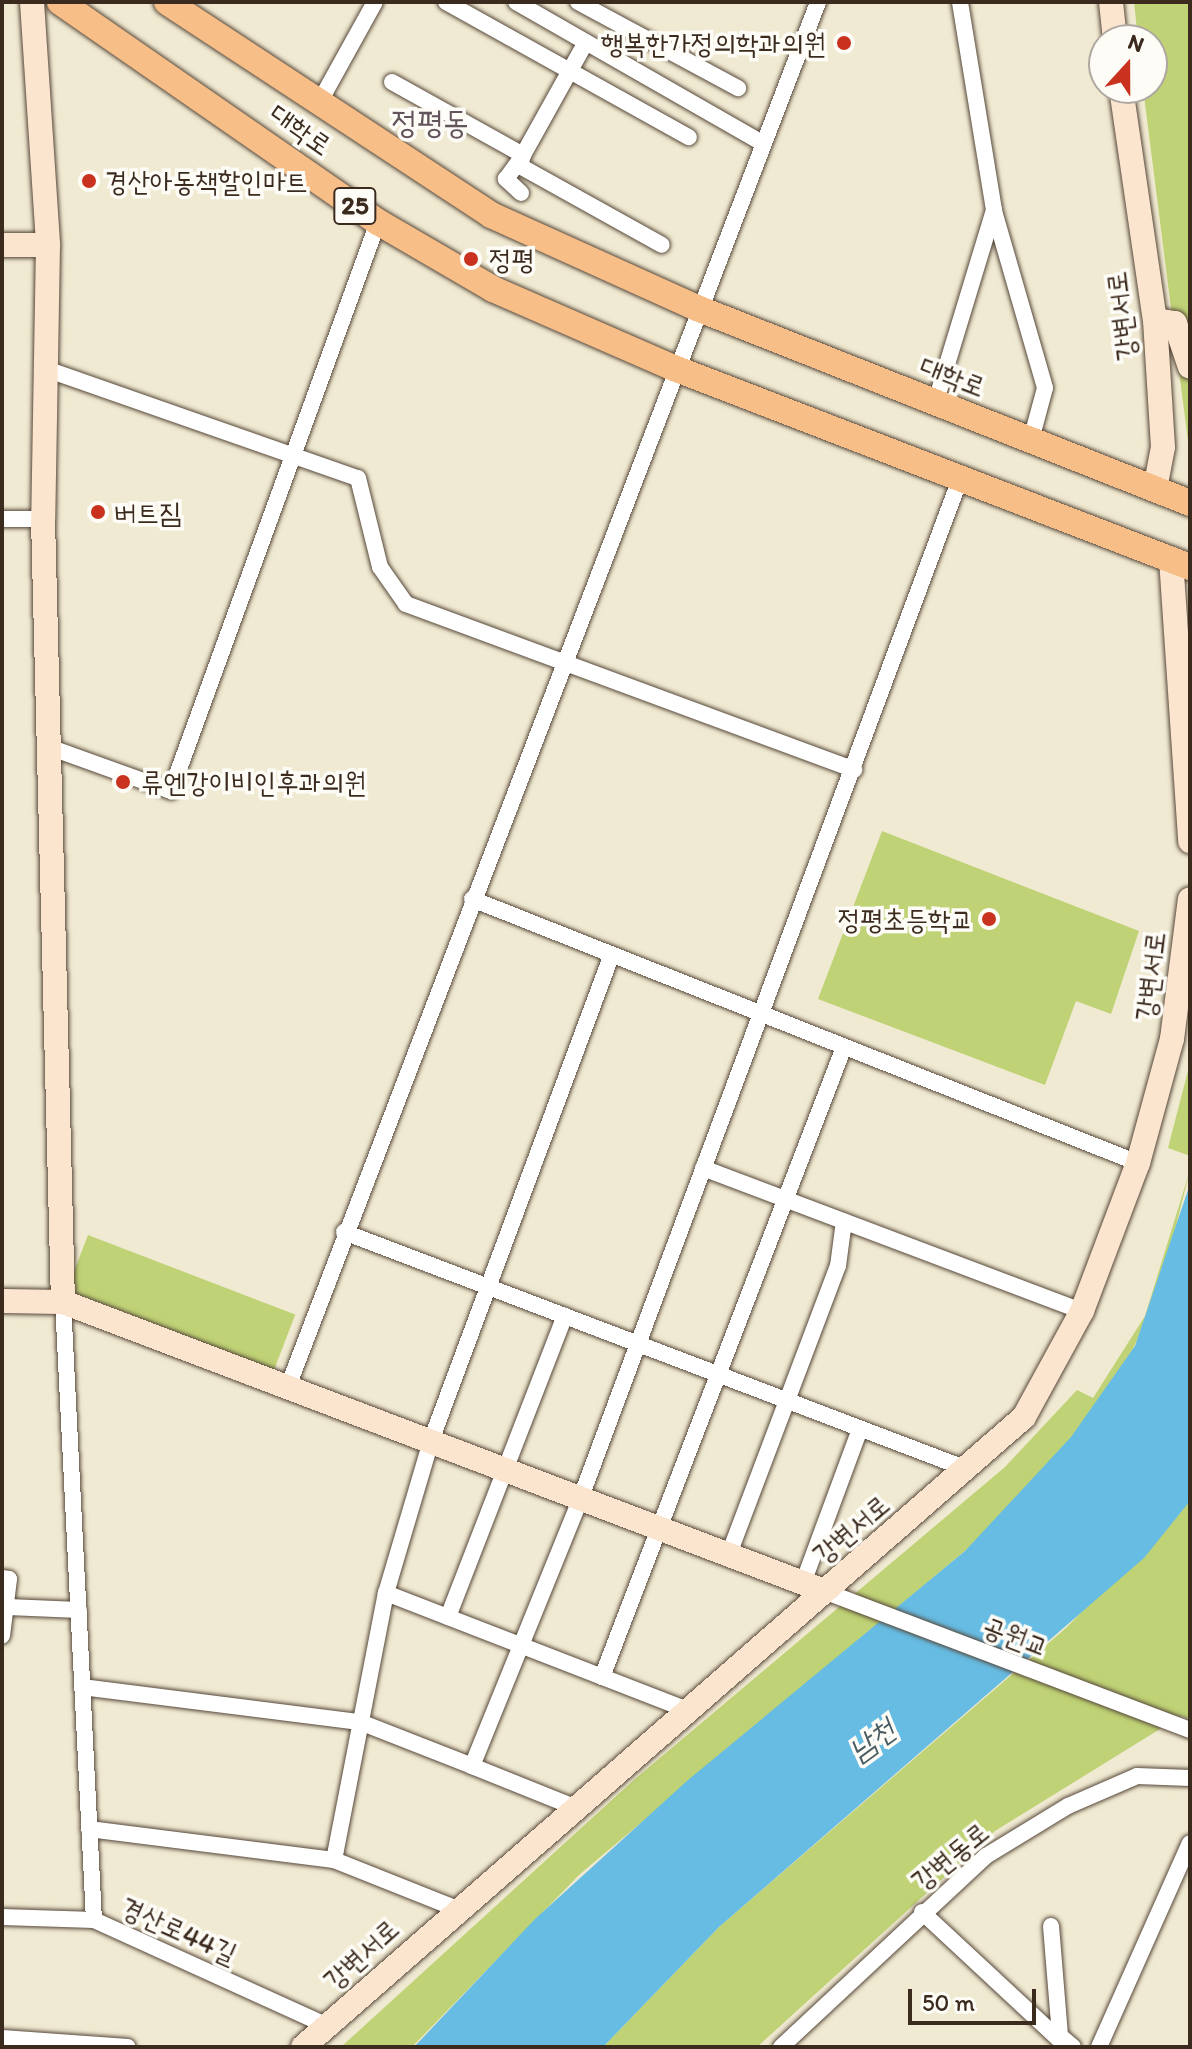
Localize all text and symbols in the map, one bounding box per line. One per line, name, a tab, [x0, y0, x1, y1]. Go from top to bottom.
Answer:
north arrow	[1088, 24, 1168, 104]
place label: 행복한가정의학과의원	[601, 26, 826, 60]
text: N	[1124, 28, 1148, 58]
marker: 행복한가정의학과의원	[833, 32, 855, 54]
street label: 대학로	[264, 96, 338, 162]
district label: 정평동	[391, 103, 469, 141]
place label: 경산아동책할인마트	[105, 164, 308, 198]
marker: 경산아동책할인마트	[80, 172, 98, 190]
road number: 25	[333, 184, 377, 228]
place label: 정평	[489, 242, 534, 276]
marker: 정평	[460, 248, 482, 270]
street label: 강변서로	[1099, 269, 1143, 363]
street label: 대학로	[915, 348, 991, 404]
place label: 버트짐	[114, 495, 182, 529]
marker: 버트짐	[89, 503, 107, 521]
place label: 류엔강이비인후과의원	[141, 765, 366, 799]
marker: 류엔강이비인후과의원	[112, 771, 134, 793]
place label: 정평초등학교	[838, 902, 973, 936]
marker: 정평초등학교	[980, 910, 998, 928]
street label: 강변서로	[1128, 929, 1172, 1023]
street label: 강변서로	[806, 1487, 896, 1571]
street label: 공원교	[978, 1608, 1054, 1664]
water label: 남천	[842, 1711, 902, 1769]
street label: 강변동로	[904, 1815, 996, 1897]
street label: 경산로44길	[116, 1889, 242, 1971]
street label: 강변서로	[316, 1911, 406, 1997]
scale bar	[912, 1973, 1040, 2023]
text: 50 m	[922, 1988, 975, 2017]

